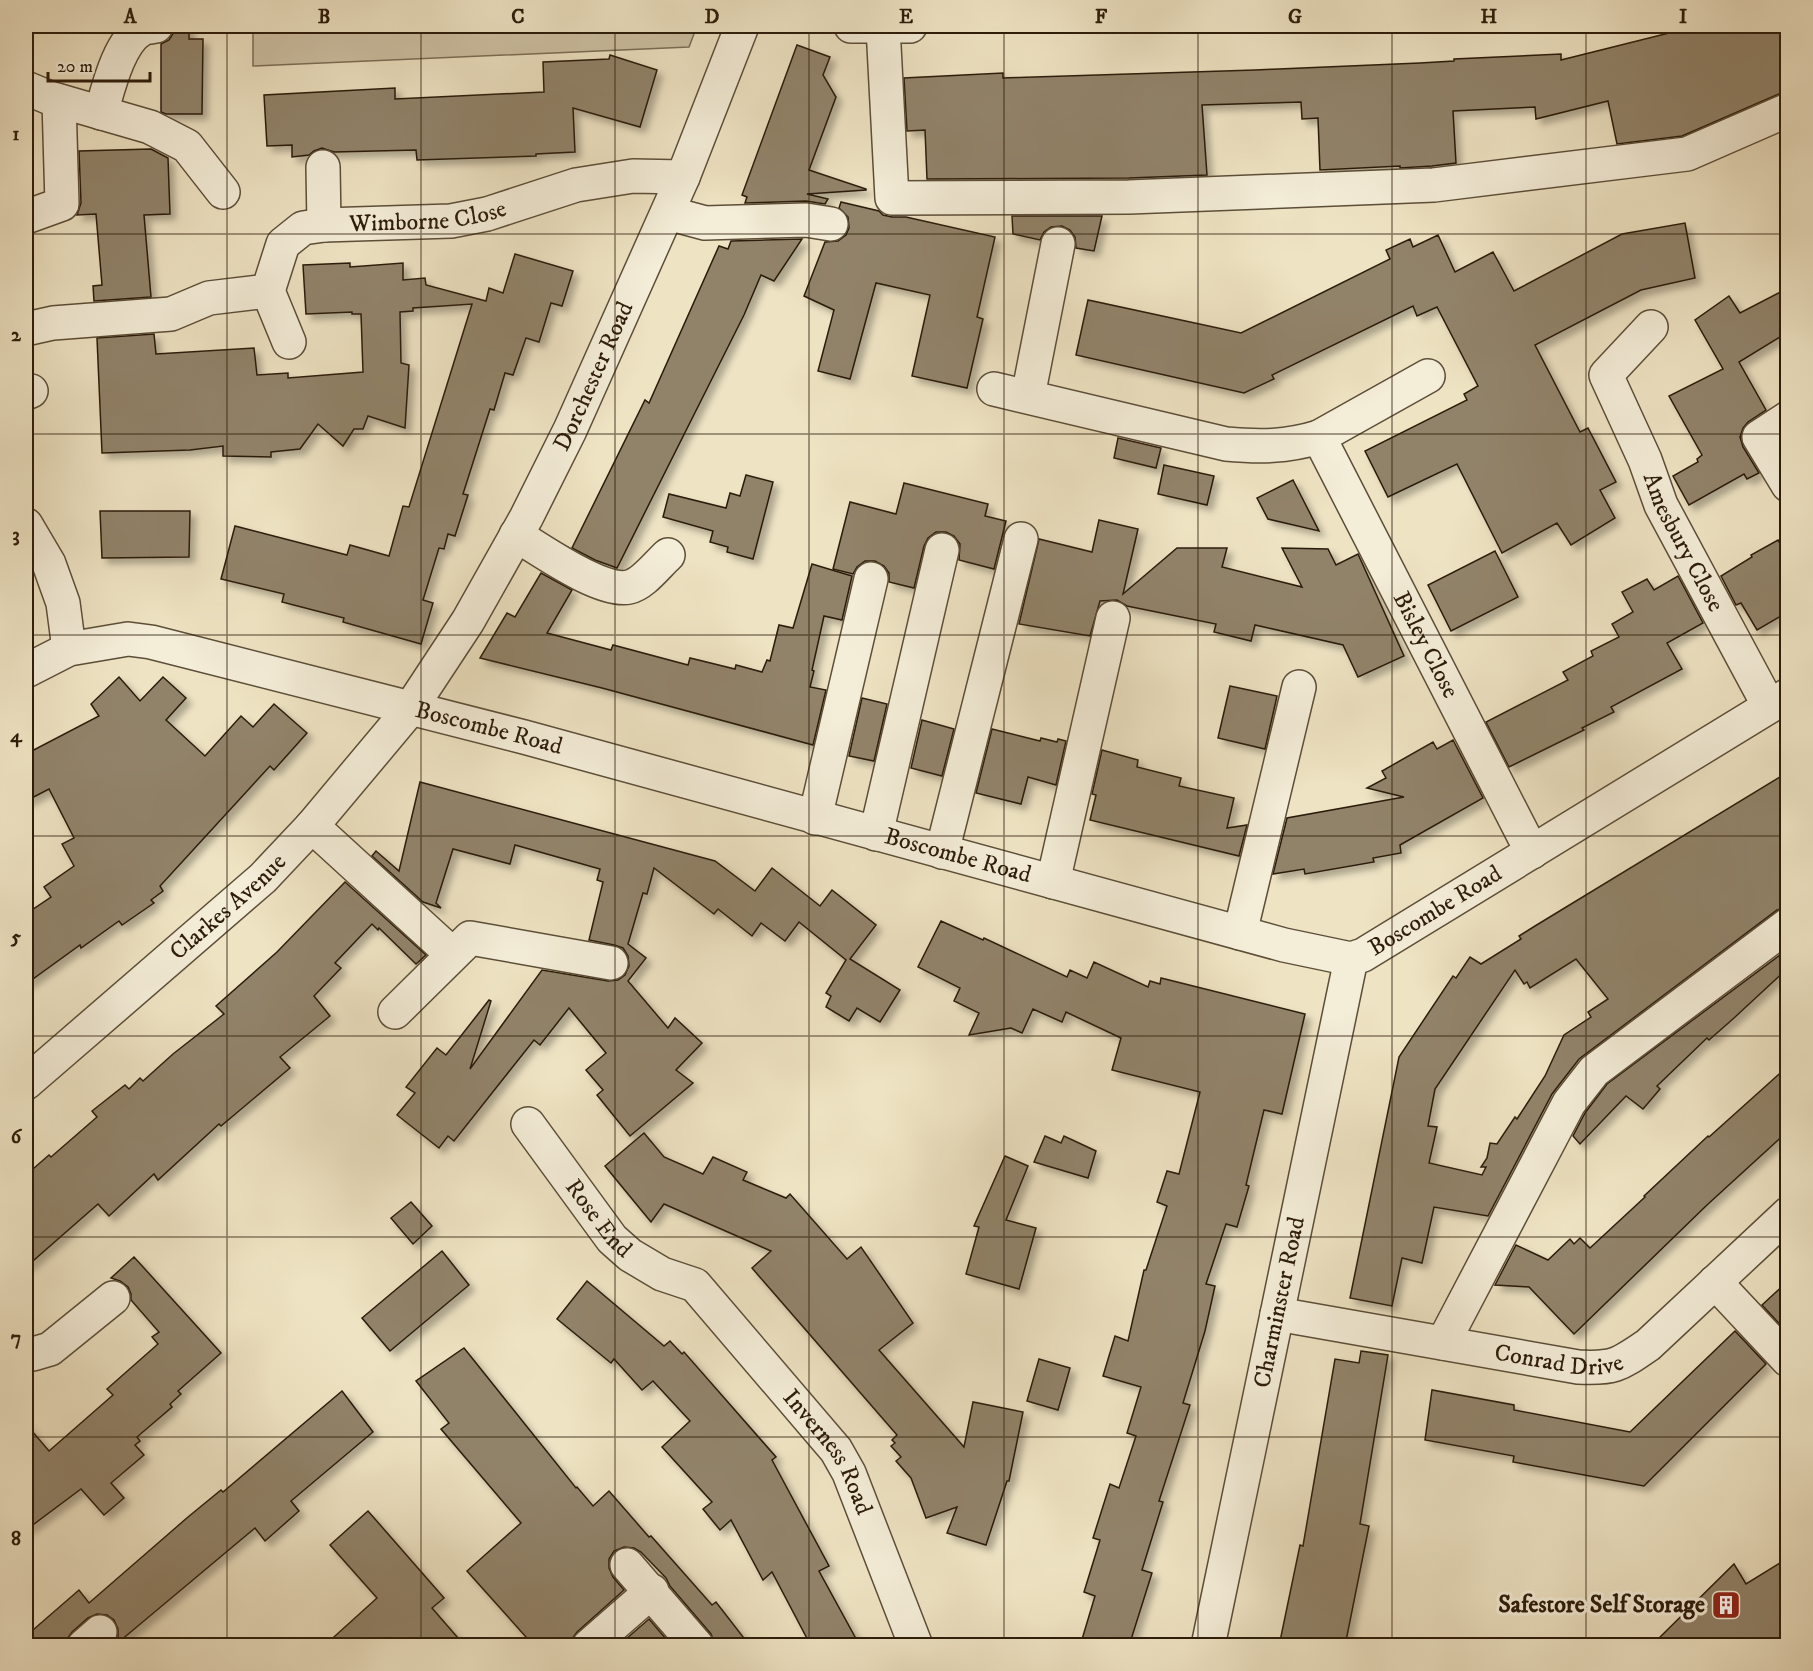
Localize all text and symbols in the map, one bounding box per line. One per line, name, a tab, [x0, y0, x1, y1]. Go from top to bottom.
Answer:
text: A	[123, 5, 138, 30]
text: B	[318, 5, 330, 30]
text: C	[511, 5, 525, 30]
text: D	[705, 5, 720, 30]
text: E	[899, 5, 913, 30]
text: F	[1095, 5, 1108, 30]
text: G	[1288, 5, 1302, 30]
text: H	[1481, 5, 1498, 30]
text: I	[1679, 5, 1687, 30]
scale bar	[48, 45, 150, 83]
text: 20 m	[57, 56, 93, 78]
text: 1	[12, 122, 20, 147]
street label: Wimborne Close	[348, 194, 510, 239]
street label: Dorchester Road	[547, 297, 640, 456]
text: 2	[11, 323, 22, 348]
street label: Amesbury Close	[1636, 469, 1731, 617]
text: 3	[12, 523, 20, 548]
street label: Bisley Close	[1386, 587, 1465, 703]
street label: Boscombe Road	[412, 695, 566, 762]
text: 4	[10, 724, 23, 749]
street label: Boscombe Road	[881, 821, 1035, 890]
street label: Clarkes Avenue	[164, 847, 293, 967]
street label: Boscombe Road	[1363, 859, 1507, 963]
text: 5	[10, 925, 21, 950]
text: 6	[11, 1125, 23, 1150]
street label: Rose End	[558, 1173, 638, 1265]
street label: Charminster Road	[1247, 1214, 1312, 1391]
text: 7	[11, 1326, 21, 1351]
street label: Conrad Drive	[1492, 1338, 1628, 1383]
street label: Inverness Road	[776, 1383, 879, 1519]
text: 8	[11, 1527, 21, 1552]
building icon: Safestore Self Storage	[1710, 1589, 1742, 1621]
place label: Safestore Self Storage	[1498, 1590, 1705, 1620]

